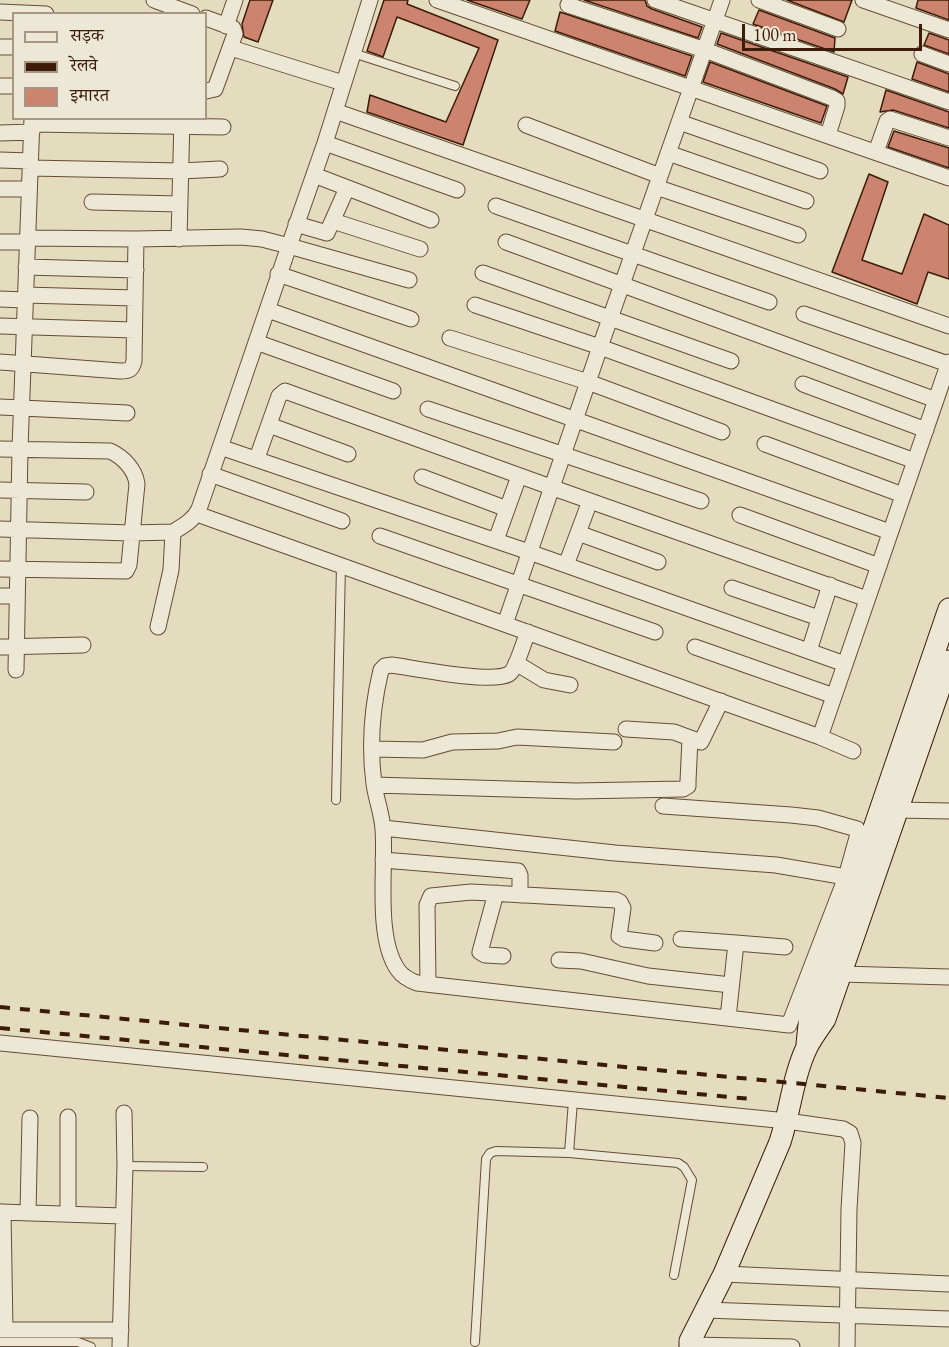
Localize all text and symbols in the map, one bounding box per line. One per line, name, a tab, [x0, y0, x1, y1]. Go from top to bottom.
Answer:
legend	[12, 12, 207, 120]
scale bar	[745, 12, 925, 50]
text: सड़क	[70, 23, 104, 46]
text: 100 m	[753, 23, 797, 46]
text: रेलवे	[70, 53, 98, 76]
text: इमारत	[70, 83, 109, 106]

